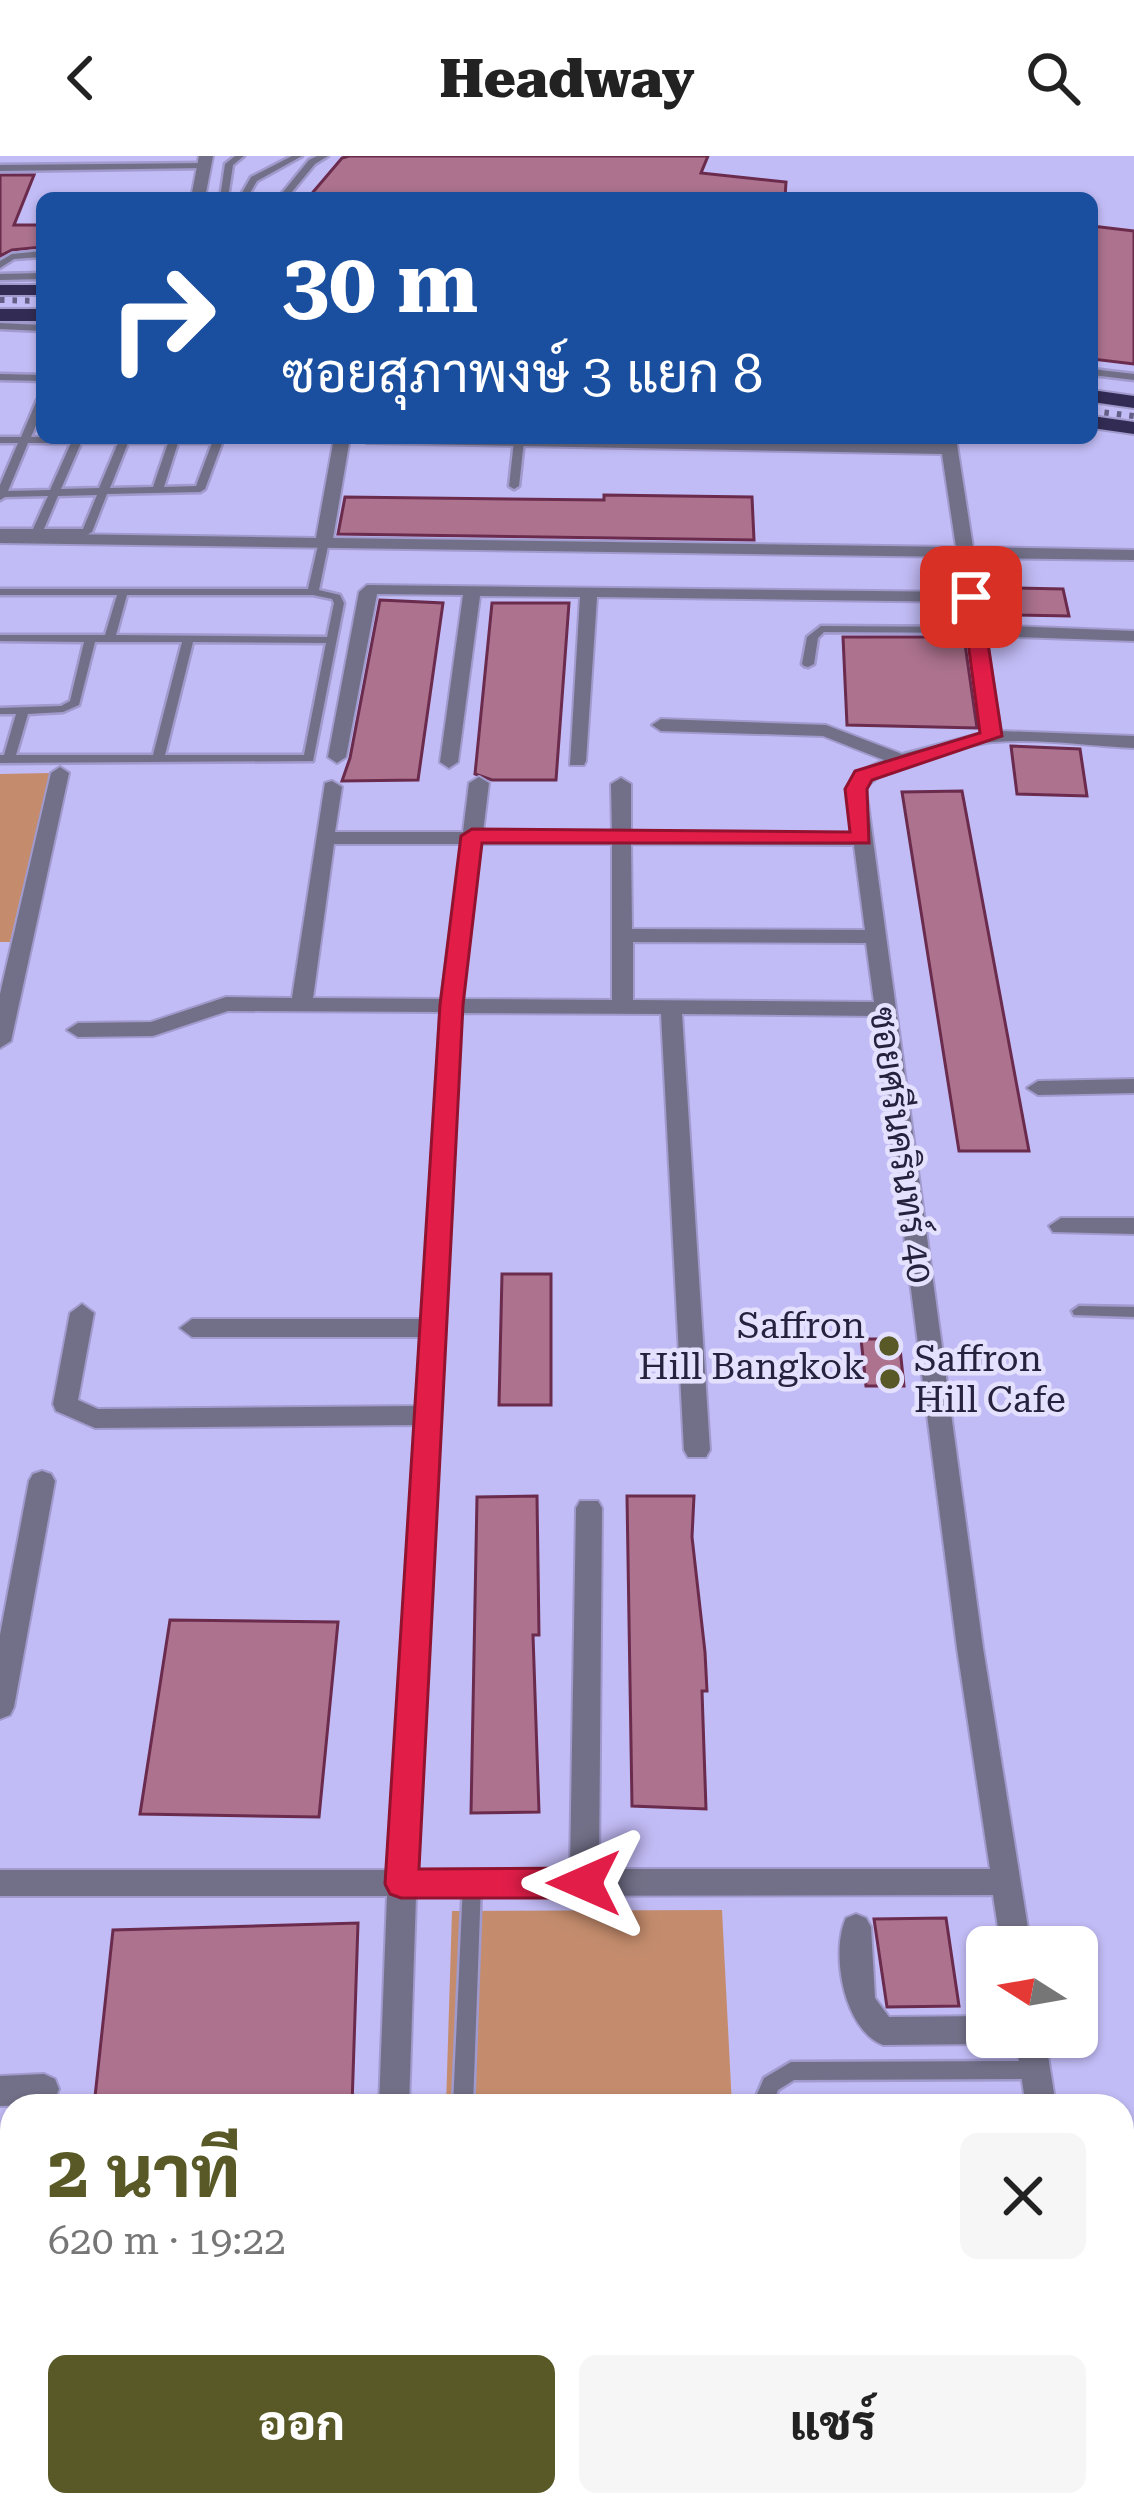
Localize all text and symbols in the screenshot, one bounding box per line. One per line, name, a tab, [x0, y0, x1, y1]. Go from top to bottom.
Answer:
icon: back	[48, 45, 114, 111]
icon: search	[1020, 45, 1086, 111]
text: Headway	[439, 47, 695, 110]
text: 30 m	[282, 234, 478, 332]
icon: right	[84, 240, 240, 396]
text: ซอยสุภาพงษ์ 3 แยก 8	[282, 342, 763, 405]
pin	[920, 546, 1022, 648]
icon: arrive	[938, 564, 1004, 630]
street label: ซอยศรีนครินทร์ 40	[861, 1004, 943, 1286]
place label: Saffron Hill Bangkok	[638, 1305, 865, 1388]
marker: Saffron Hill Bangkok	[876, 1333, 902, 1359]
place label: Saffron Hill Cafe	[914, 1338, 1066, 1421]
marker: Saffron Hill Cafe	[877, 1366, 903, 1392]
position arrow	[521, 1820, 647, 1946]
north arrow	[966, 1926, 1098, 2058]
map controls	[966, 1926, 1098, 2058]
text: 2 นาที	[48, 2130, 240, 2215]
button: close	[960, 2133, 1086, 2259]
text: 620 m · 19:22	[48, 2218, 286, 2264]
button: ออก	[48, 2355, 555, 2493]
button: แชร์	[579, 2355, 1086, 2493]

